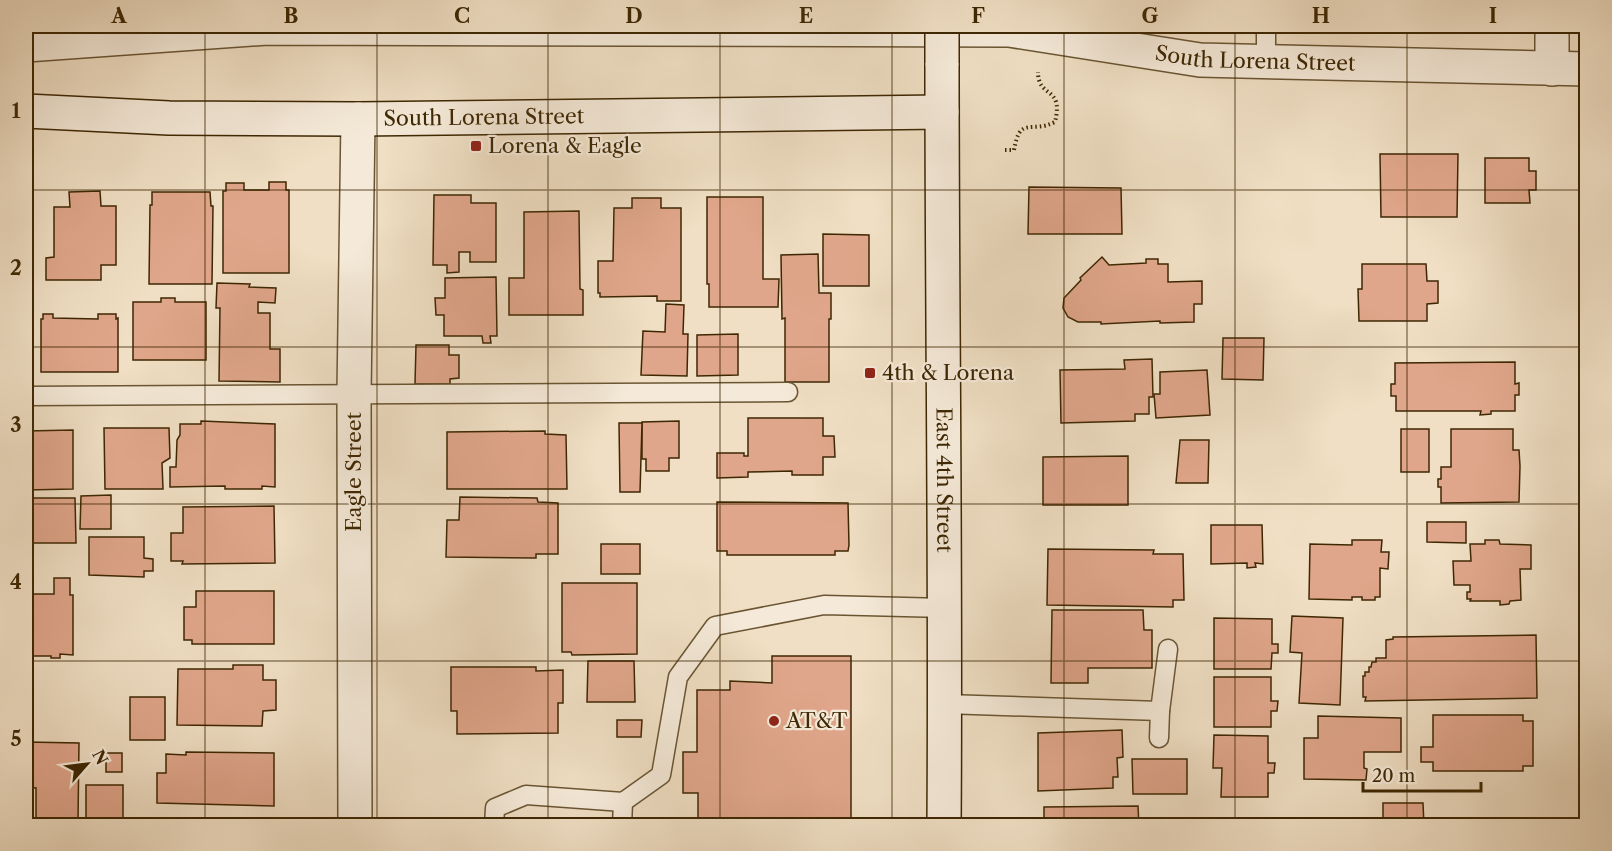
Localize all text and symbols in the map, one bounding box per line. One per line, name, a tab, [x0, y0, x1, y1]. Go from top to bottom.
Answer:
text: A	[110, 4, 127, 28]
text: B	[284, 4, 299, 28]
text: C	[454, 4, 470, 28]
text: D	[625, 4, 643, 28]
text: E	[799, 4, 813, 28]
text: F	[971, 4, 985, 28]
text: G	[1142, 4, 1159, 28]
text: H	[1312, 4, 1330, 28]
text: I	[1489, 4, 1497, 28]
street label: South Lorena Street	[1153, 40, 1356, 76]
text: 1	[12, 99, 21, 123]
street label: South Lorena Street	[383, 103, 585, 131]
place label: Lorena & Eagle	[488, 133, 642, 158]
marker: Lorena & Eagle	[469, 139, 483, 153]
text: 2	[10, 256, 22, 280]
place label: 4th & Lorena	[882, 360, 1015, 385]
marker: 4th & Lorena	[863, 366, 877, 380]
street label: East 4th Street	[932, 407, 957, 553]
street label: Eagle Street	[341, 412, 366, 532]
text: 3	[10, 413, 22, 437]
text: 4	[10, 570, 22, 594]
place label: AT&T	[785, 708, 848, 733]
marker: AT&T	[767, 714, 781, 728]
text: 5	[10, 727, 22, 751]
north arrow	[57, 734, 117, 794]
text: N	[88, 746, 112, 768]
scale bar	[1363, 755, 1482, 793]
text: 20 m	[1372, 765, 1416, 787]

